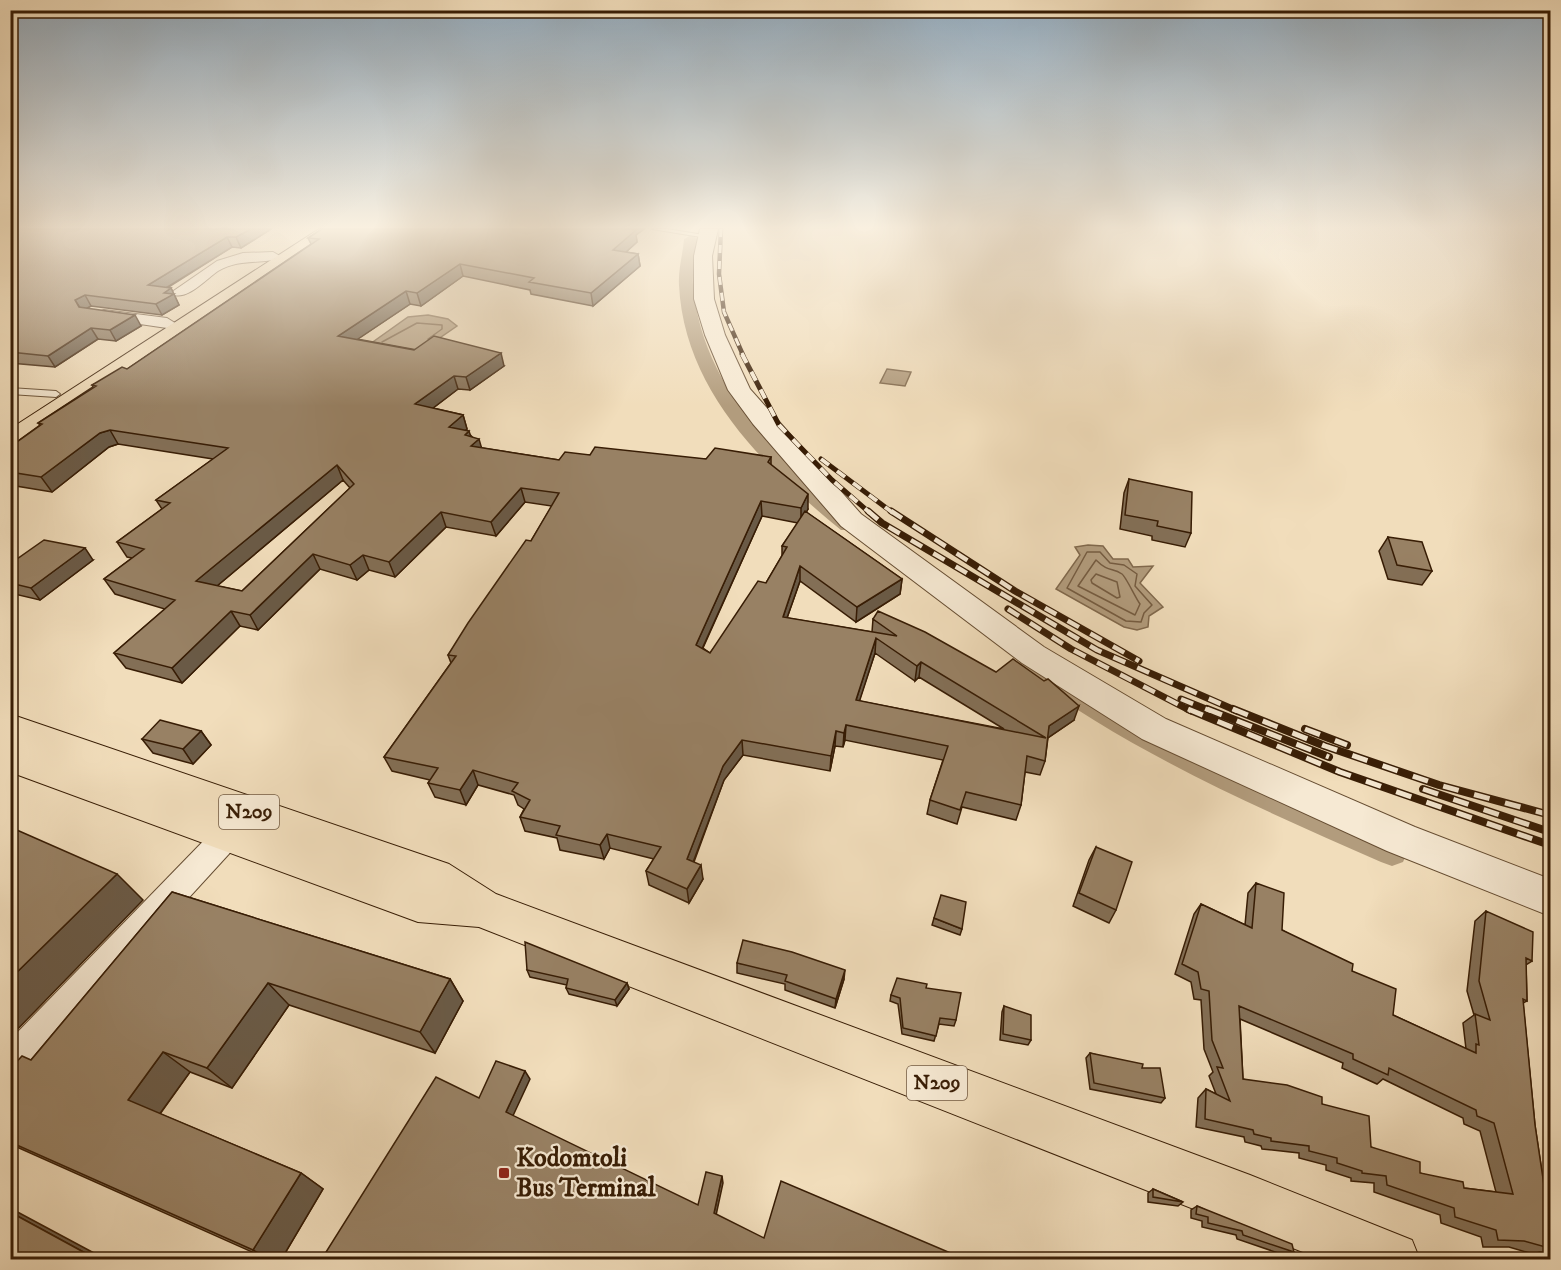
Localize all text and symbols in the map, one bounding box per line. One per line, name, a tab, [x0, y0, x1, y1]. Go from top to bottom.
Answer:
road number: N209	[219, 795, 279, 829]
road number: N209	[907, 1066, 967, 1100]
place label: Kodomtoli Bus Terminal	[516, 1142, 657, 1205]
marker: Kodomtoli Bus Terminal	[497, 1166, 511, 1180]

